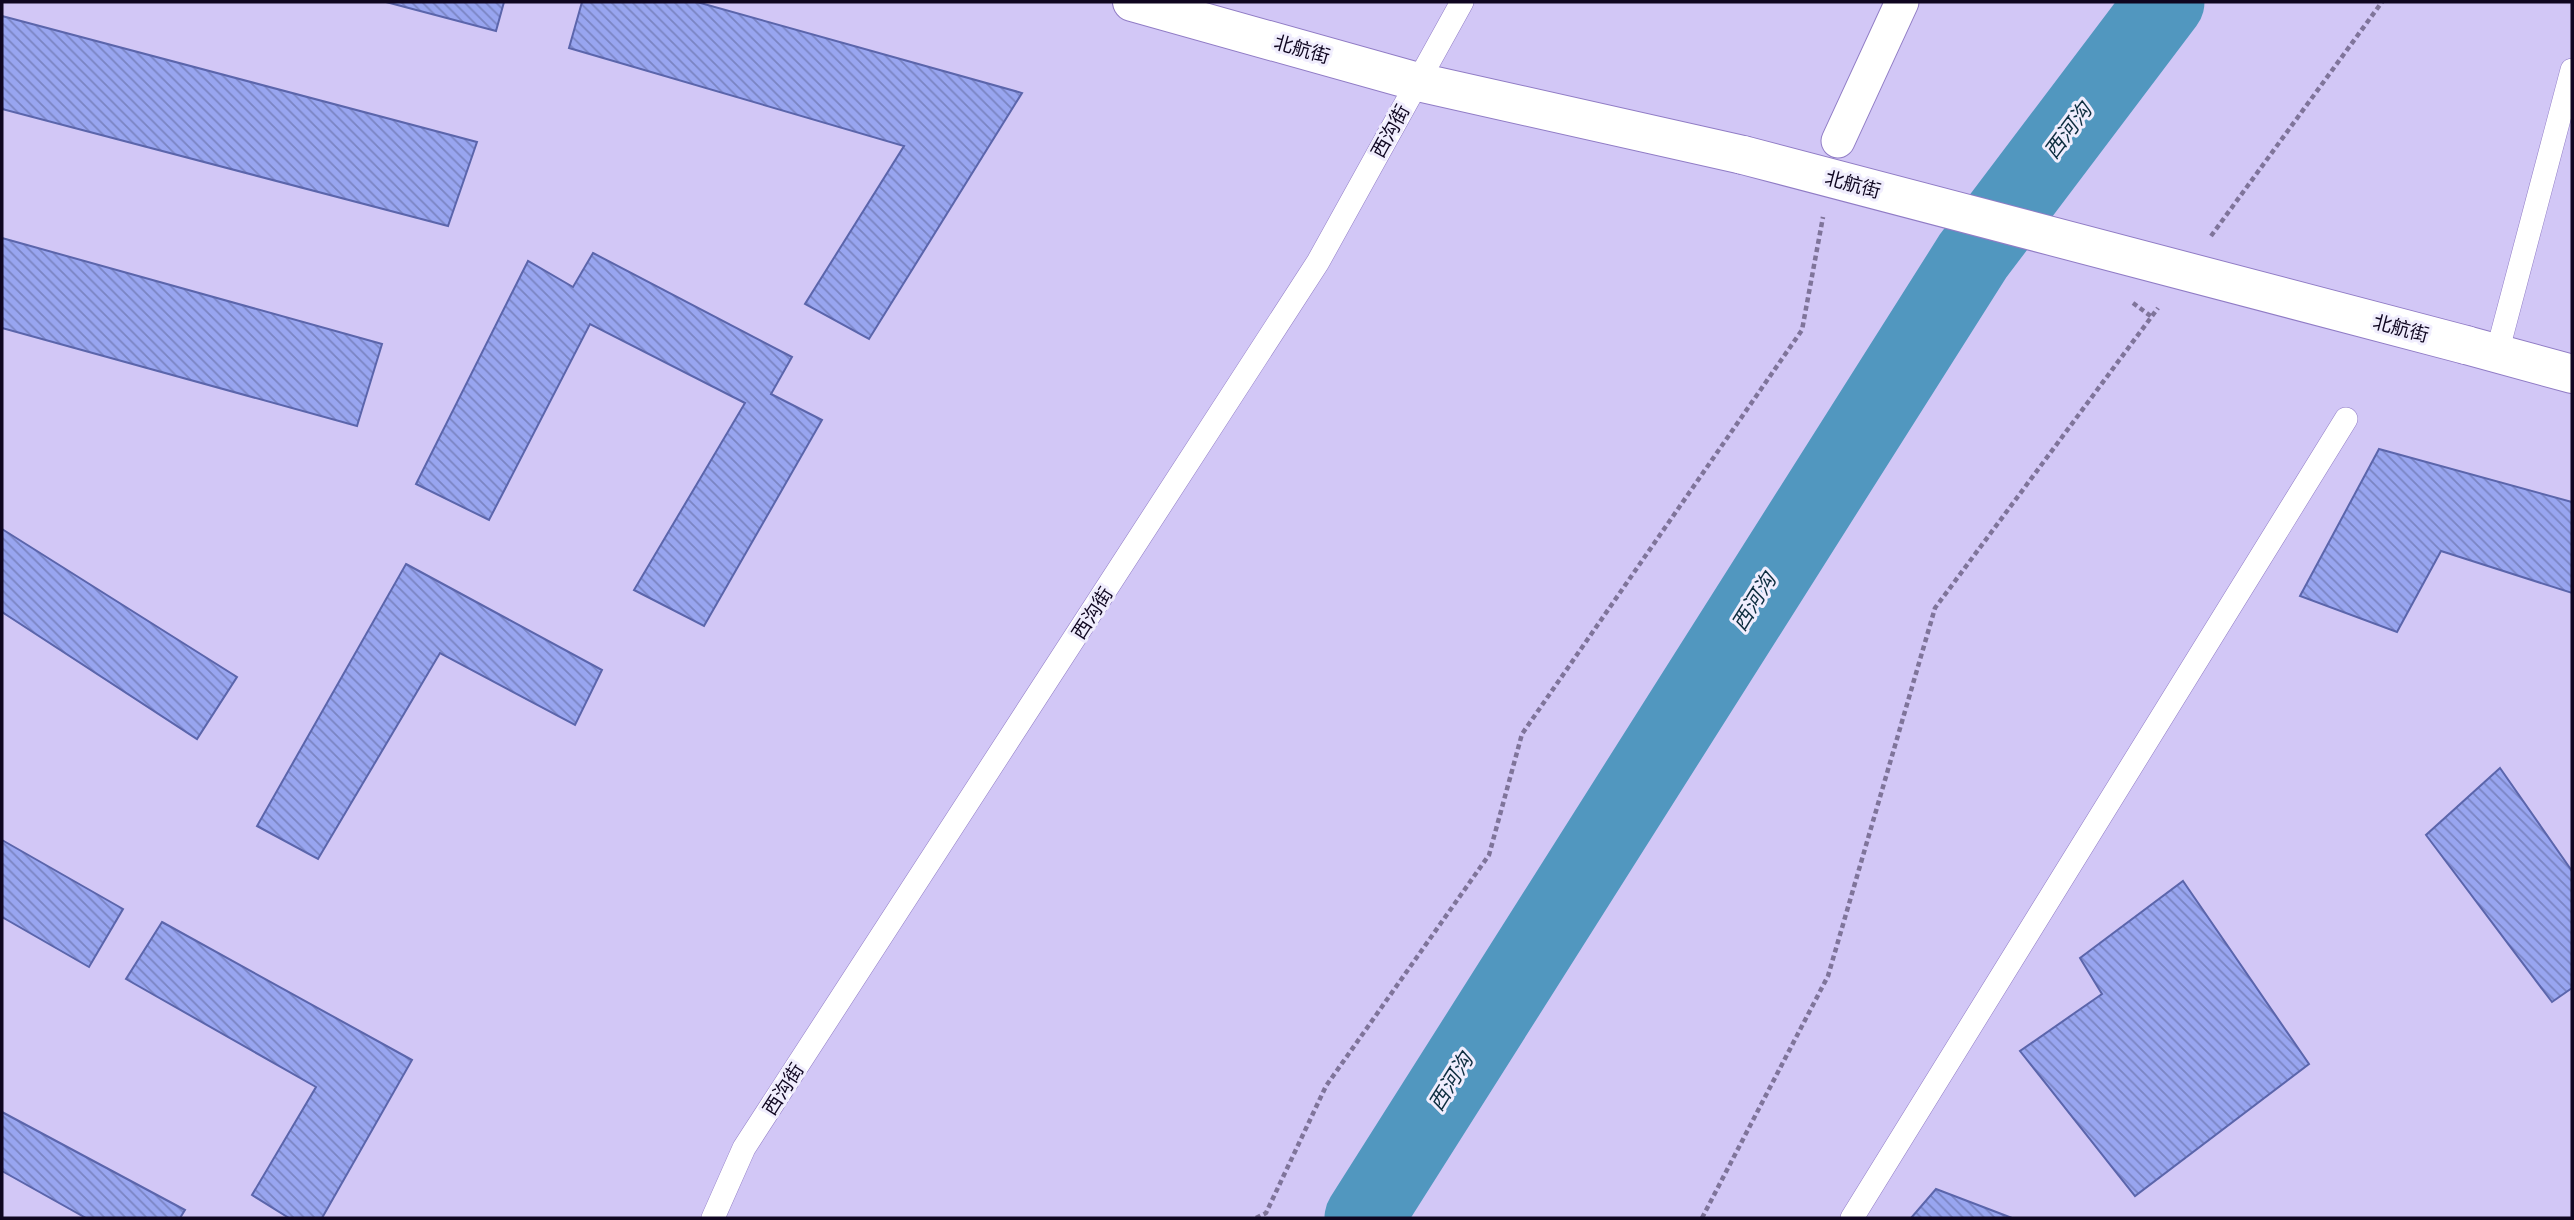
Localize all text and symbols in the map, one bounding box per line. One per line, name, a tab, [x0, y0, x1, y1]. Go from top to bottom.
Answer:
street label: 北航街	[1272, 30, 1333, 67]
water label: 西河沟	[2038, 96, 2097, 163]
street label: 西沟街	[1366, 100, 1413, 161]
street label: 北航街	[1823, 165, 1884, 202]
street label: 北航街	[2371, 309, 2432, 346]
water label: 西河沟	[1725, 566, 1781, 635]
street label: 西沟街	[1066, 583, 1117, 643]
water label: 西河沟	[1422, 1046, 1478, 1115]
street label: 西沟街	[757, 1059, 808, 1119]

